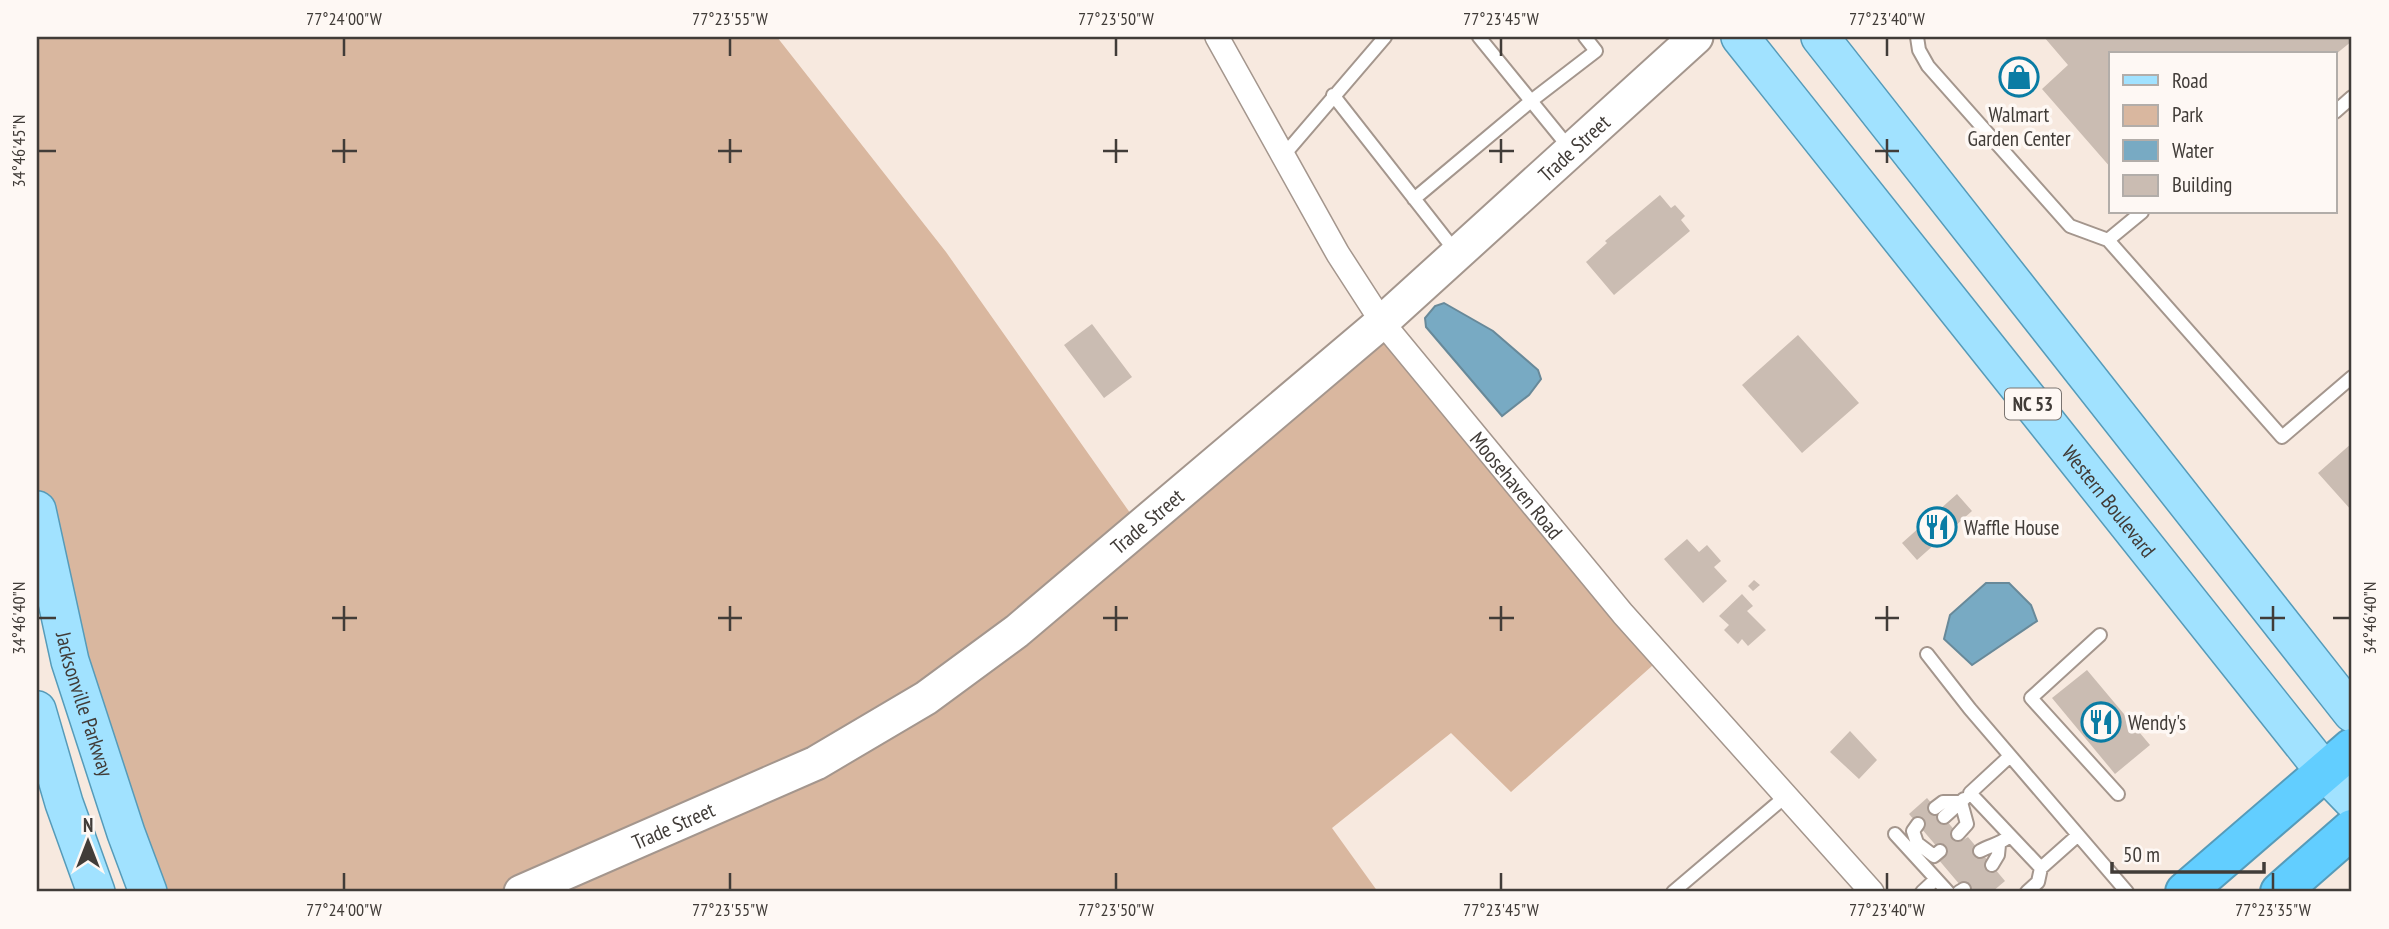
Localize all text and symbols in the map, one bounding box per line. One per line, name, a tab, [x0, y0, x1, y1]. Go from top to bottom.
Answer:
text: 77°24'00"W	[306, 7, 382, 30]
text: 77°23'55"W	[692, 7, 768, 30]
text: 77°23'50"W	[1078, 7, 1154, 30]
text: 77°23'45"W	[1463, 7, 1539, 30]
text: 77°23'40"W	[1849, 7, 1925, 30]
legend	[2109, 52, 2336, 214]
shop icon: Walmart Garden Center	[1998, 56, 2040, 98]
text: Road	[2172, 67, 2208, 94]
place label: Walmart Garden Center	[1968, 101, 2071, 152]
text: Park	[2172, 101, 2203, 128]
street label: Trade Street	[1532, 108, 1615, 187]
text: 34°46'45"N	[7, 115, 30, 187]
text: Water	[2172, 137, 2214, 164]
text: Building	[2172, 171, 2232, 198]
road number: NC 53	[2005, 388, 2061, 420]
street label: Moosehaven Road	[1464, 426, 1569, 544]
street label: Western Boulevard	[2056, 439, 2162, 562]
street label: Trade Street	[1105, 482, 1189, 560]
restaurant icon: Waffle House	[1916, 506, 1958, 548]
place label: Waffle House	[1964, 514, 2059, 541]
text: 34°46'40"N	[7, 582, 30, 654]
text: 34°46'40"N	[2358, 582, 2381, 654]
street label: Jacksonville Parkway	[50, 628, 120, 780]
restaurant icon: Wendy's	[2080, 701, 2122, 743]
place label: Wendy's	[2128, 709, 2186, 736]
street label: Trade Street	[628, 795, 719, 855]
north arrow	[52, 806, 122, 876]
text: N	[83, 813, 93, 837]
scale bar	[2112, 831, 2265, 875]
text: 50 m	[2123, 841, 2160, 868]
text: 77°24'00"W	[306, 898, 382, 921]
text: 77°23'55"W	[692, 898, 768, 921]
text: 77°23'50"W	[1078, 898, 1154, 921]
text: 77°23'45"W	[1463, 898, 1539, 921]
text: 77°23'40"W	[1849, 898, 1925, 921]
text: 77°23'35"W	[2235, 898, 2311, 921]

